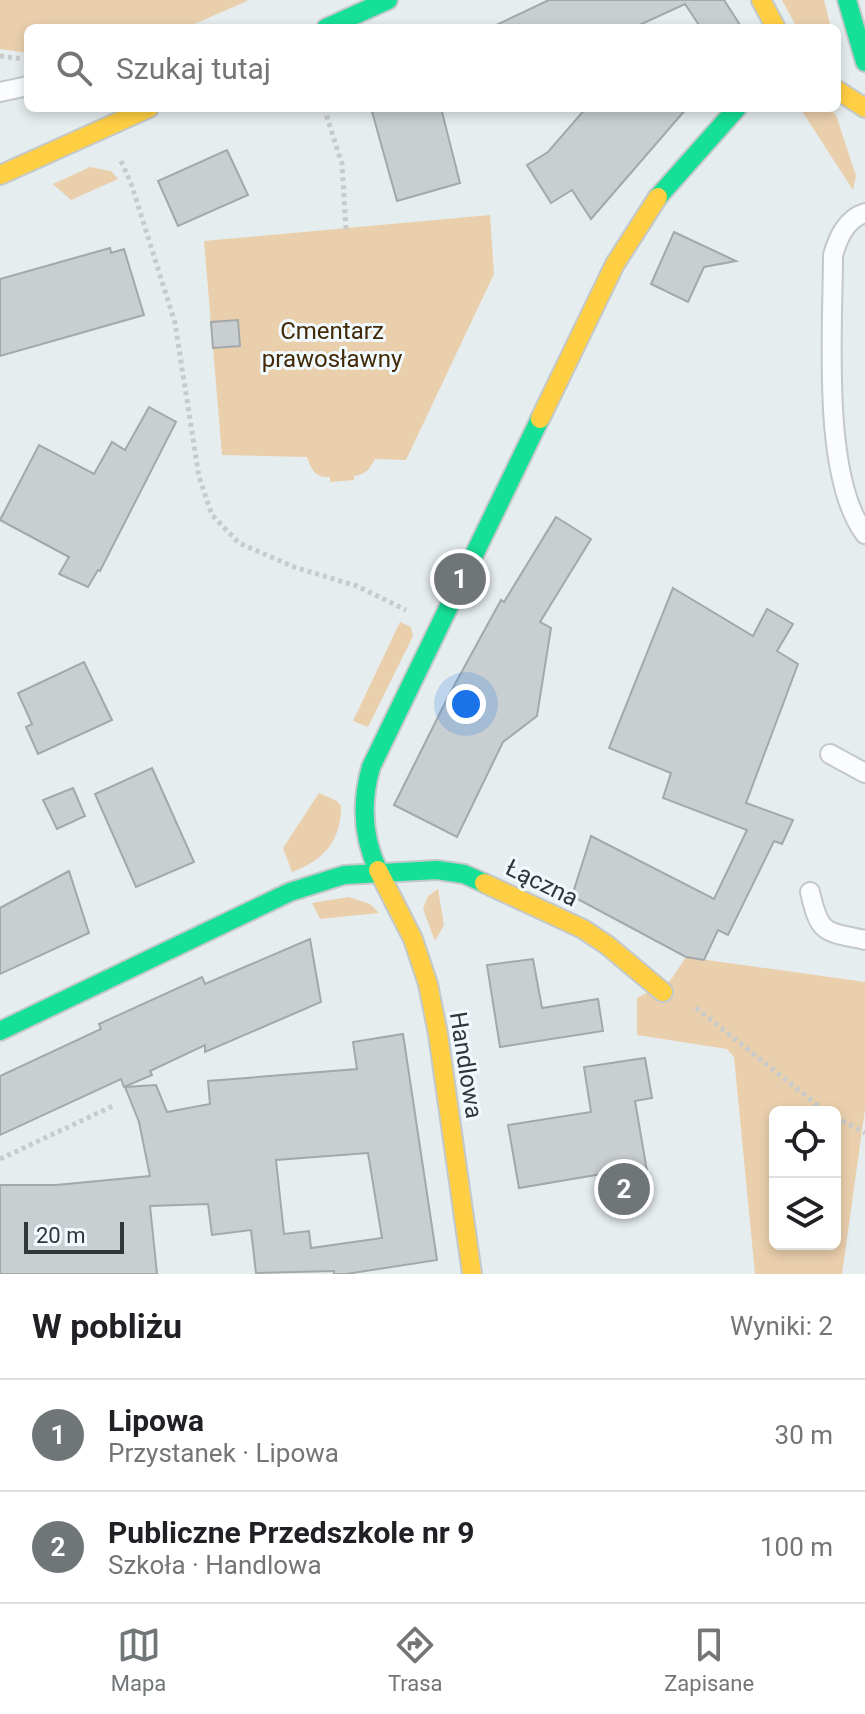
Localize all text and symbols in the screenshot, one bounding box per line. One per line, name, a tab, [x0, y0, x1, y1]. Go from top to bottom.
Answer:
search box	[24, 24, 841, 112]
icon: search	[52, 46, 96, 90]
text: Szukaj tutaj	[116, 51, 271, 86]
park label: Cmentarz prawosławny	[262, 317, 403, 373]
pin: 1	[434, 549, 486, 609]
your location	[446, 684, 486, 724]
street label: Łączna	[501, 854, 583, 912]
street label: Handlowa	[444, 1010, 488, 1120]
map controls	[769, 1106, 841, 1250]
button: locate	[769, 1106, 841, 1178]
pin: 2	[598, 1159, 650, 1219]
button: layers	[769, 1178, 841, 1250]
scale bar	[24, 1218, 124, 1254]
text: 20 m	[36, 1223, 85, 1248]
text: W pobliżu	[32, 1306, 182, 1346]
text: Wyniki: 2	[730, 1311, 833, 1341]
text: Lipowa	[108, 1403, 204, 1438]
text: 1	[51, 1420, 65, 1450]
text: 30 m	[775, 1420, 833, 1450]
text: Przystanek · Lipowa	[108, 1438, 339, 1468]
text: Publiczne Przedszkole nr 9	[108, 1515, 474, 1550]
text: 2	[51, 1532, 65, 1562]
text: 100 m	[760, 1532, 833, 1562]
text: Szkoła · Handlowa	[108, 1550, 322, 1580]
tab: Mapa	[111, 1623, 166, 1696]
tab: Trasa	[388, 1623, 443, 1696]
tab: Zapisane	[664, 1623, 754, 1696]

